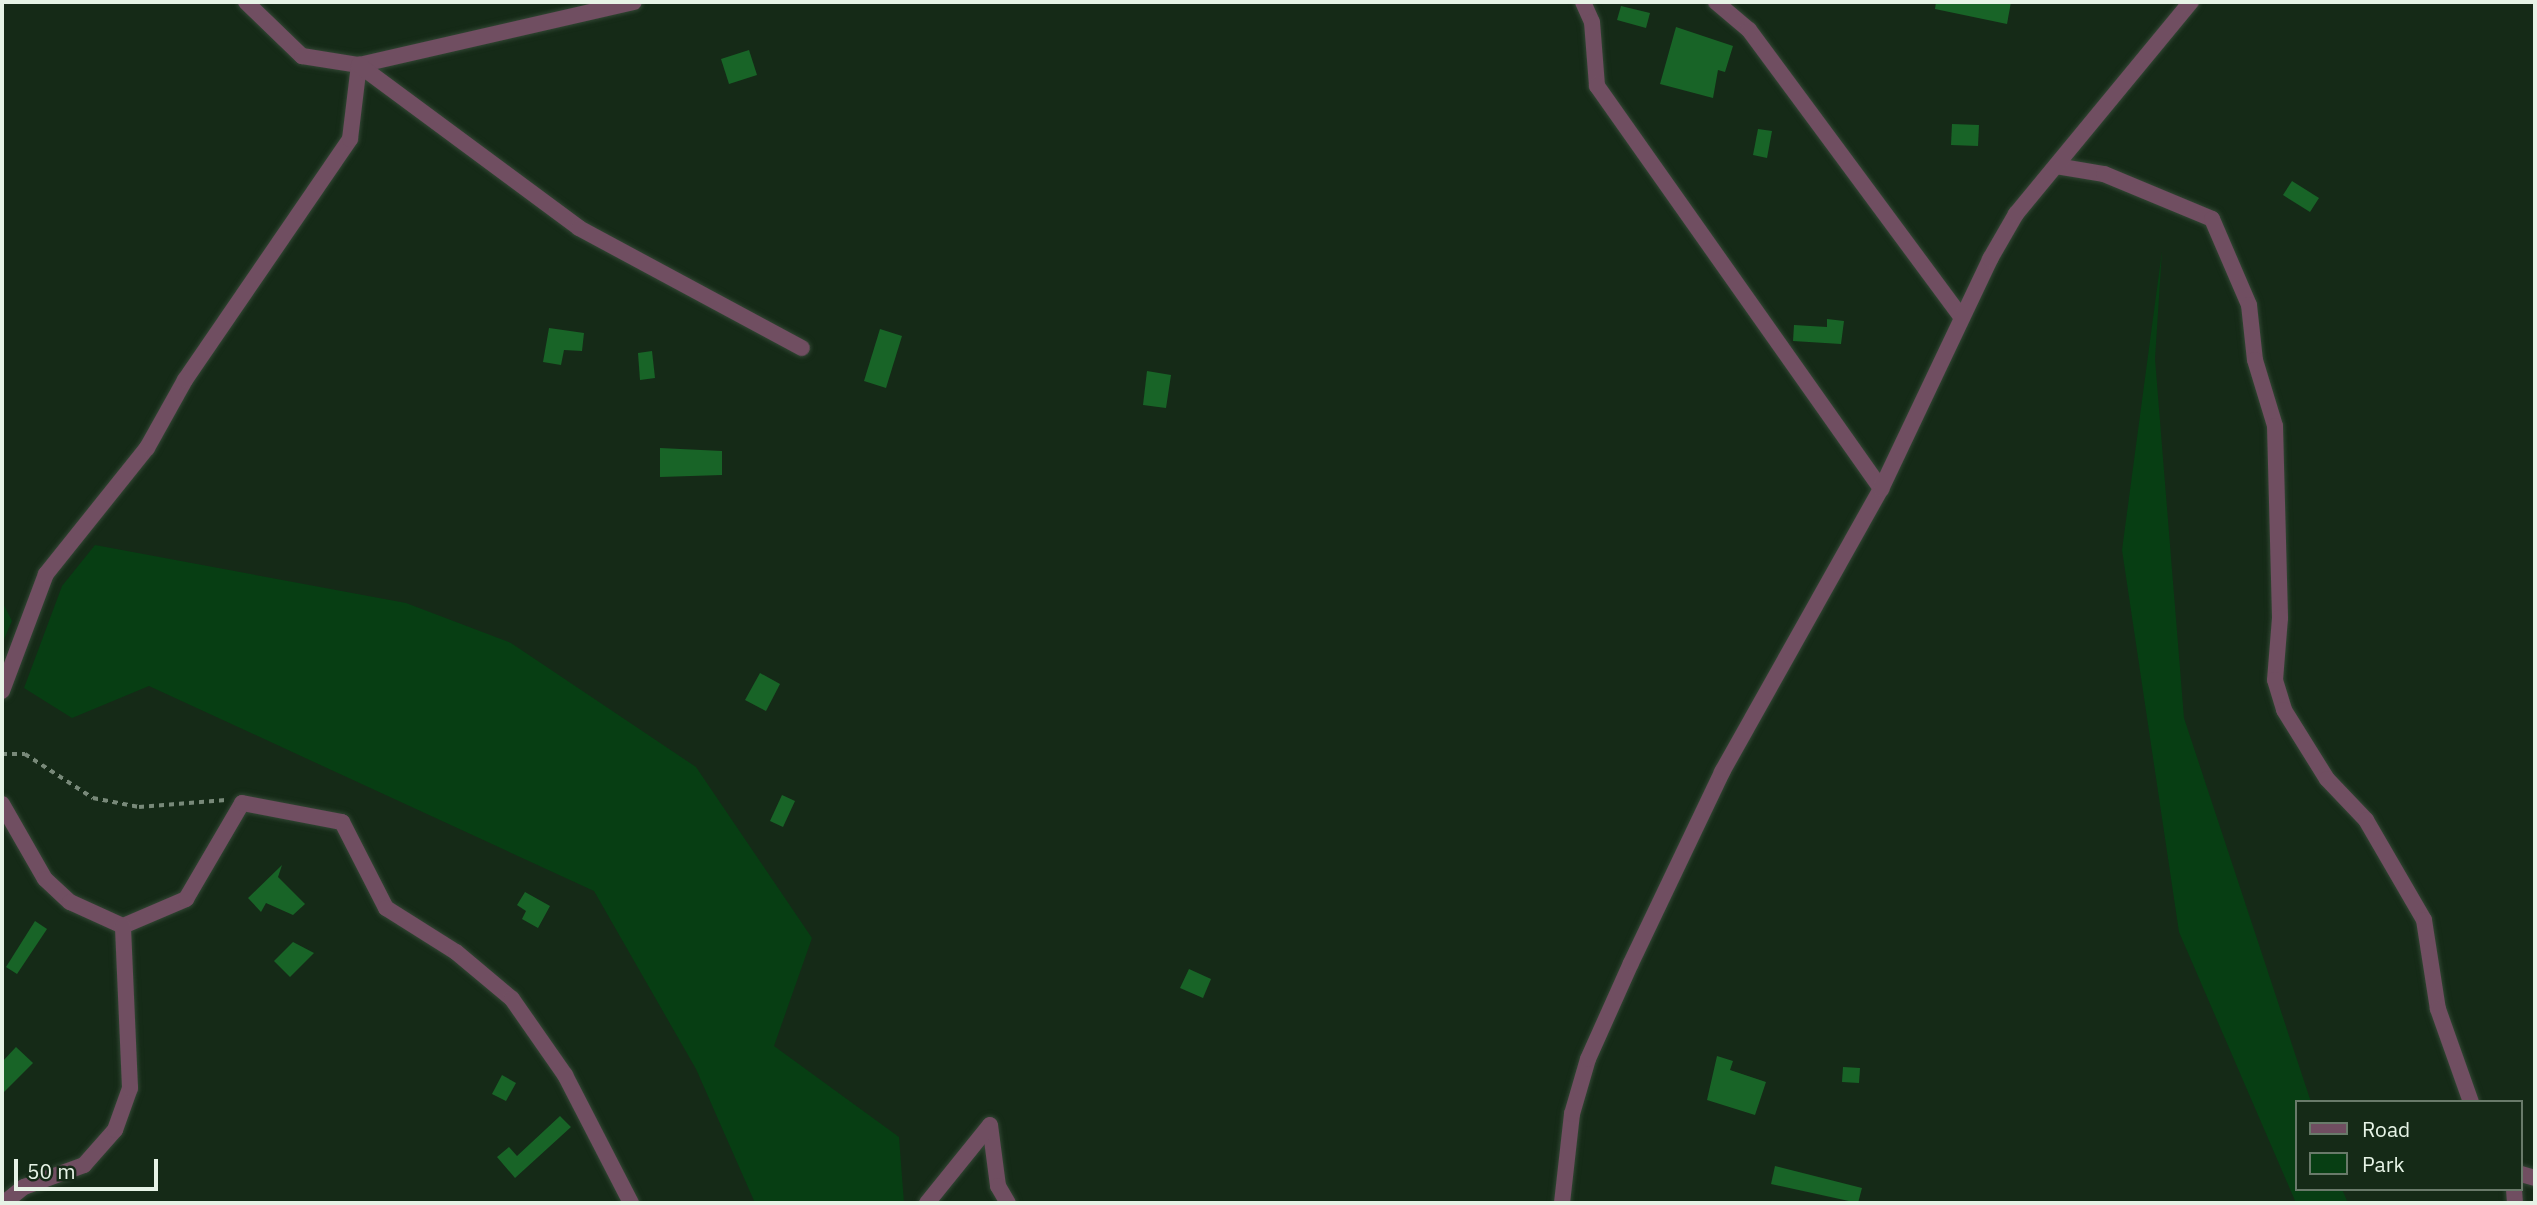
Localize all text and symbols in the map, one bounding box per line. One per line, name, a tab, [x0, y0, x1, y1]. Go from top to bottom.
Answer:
legend	[2296, 1100, 2523, 1191]
text: Road	[2362, 1115, 2410, 1143]
scale bar	[18, 1146, 161, 1190]
text: Park	[2362, 1150, 2405, 1178]
text: 50 m	[27, 1157, 76, 1185]

